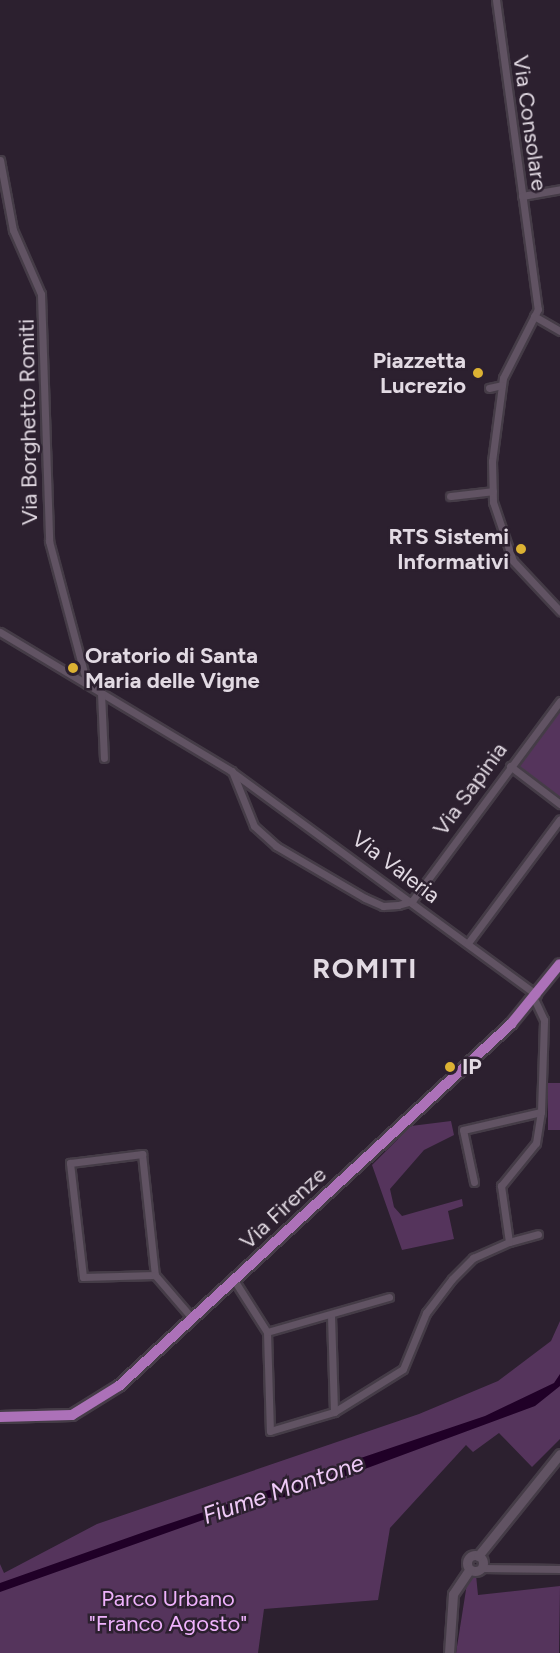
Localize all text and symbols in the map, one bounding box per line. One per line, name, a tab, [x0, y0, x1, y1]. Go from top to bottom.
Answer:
street label: Via Consolare	[507, 54, 553, 192]
street label: Via Borghetto Romiti	[13, 319, 43, 525]
place label: Piazzetta Lucrezio	[373, 347, 466, 398]
marker: Piazzetta Lucrezio	[471, 366, 485, 380]
place label: RTS Sistemi Informativi	[388, 523, 509, 574]
marker: RTS Sistemi Informativi	[514, 542, 528, 556]
place label: Oratorio di Santa Maria delle Vigne	[85, 642, 260, 694]
marker: Oratorio di Santa Maria delle Vigne	[66, 661, 80, 675]
street label: Via Sapinia	[427, 737, 513, 841]
street label: Via Valeria	[347, 825, 445, 909]
district label: ROMITI	[312, 951, 418, 985]
place label: IP	[462, 1054, 482, 1080]
marker: IP	[443, 1060, 457, 1074]
street label: Via Firenze	[234, 1161, 332, 1255]
water label: Fiume Montone	[199, 1448, 367, 1530]
park label: Parco Urbano "Franco Agosto"	[89, 1585, 247, 1636]

